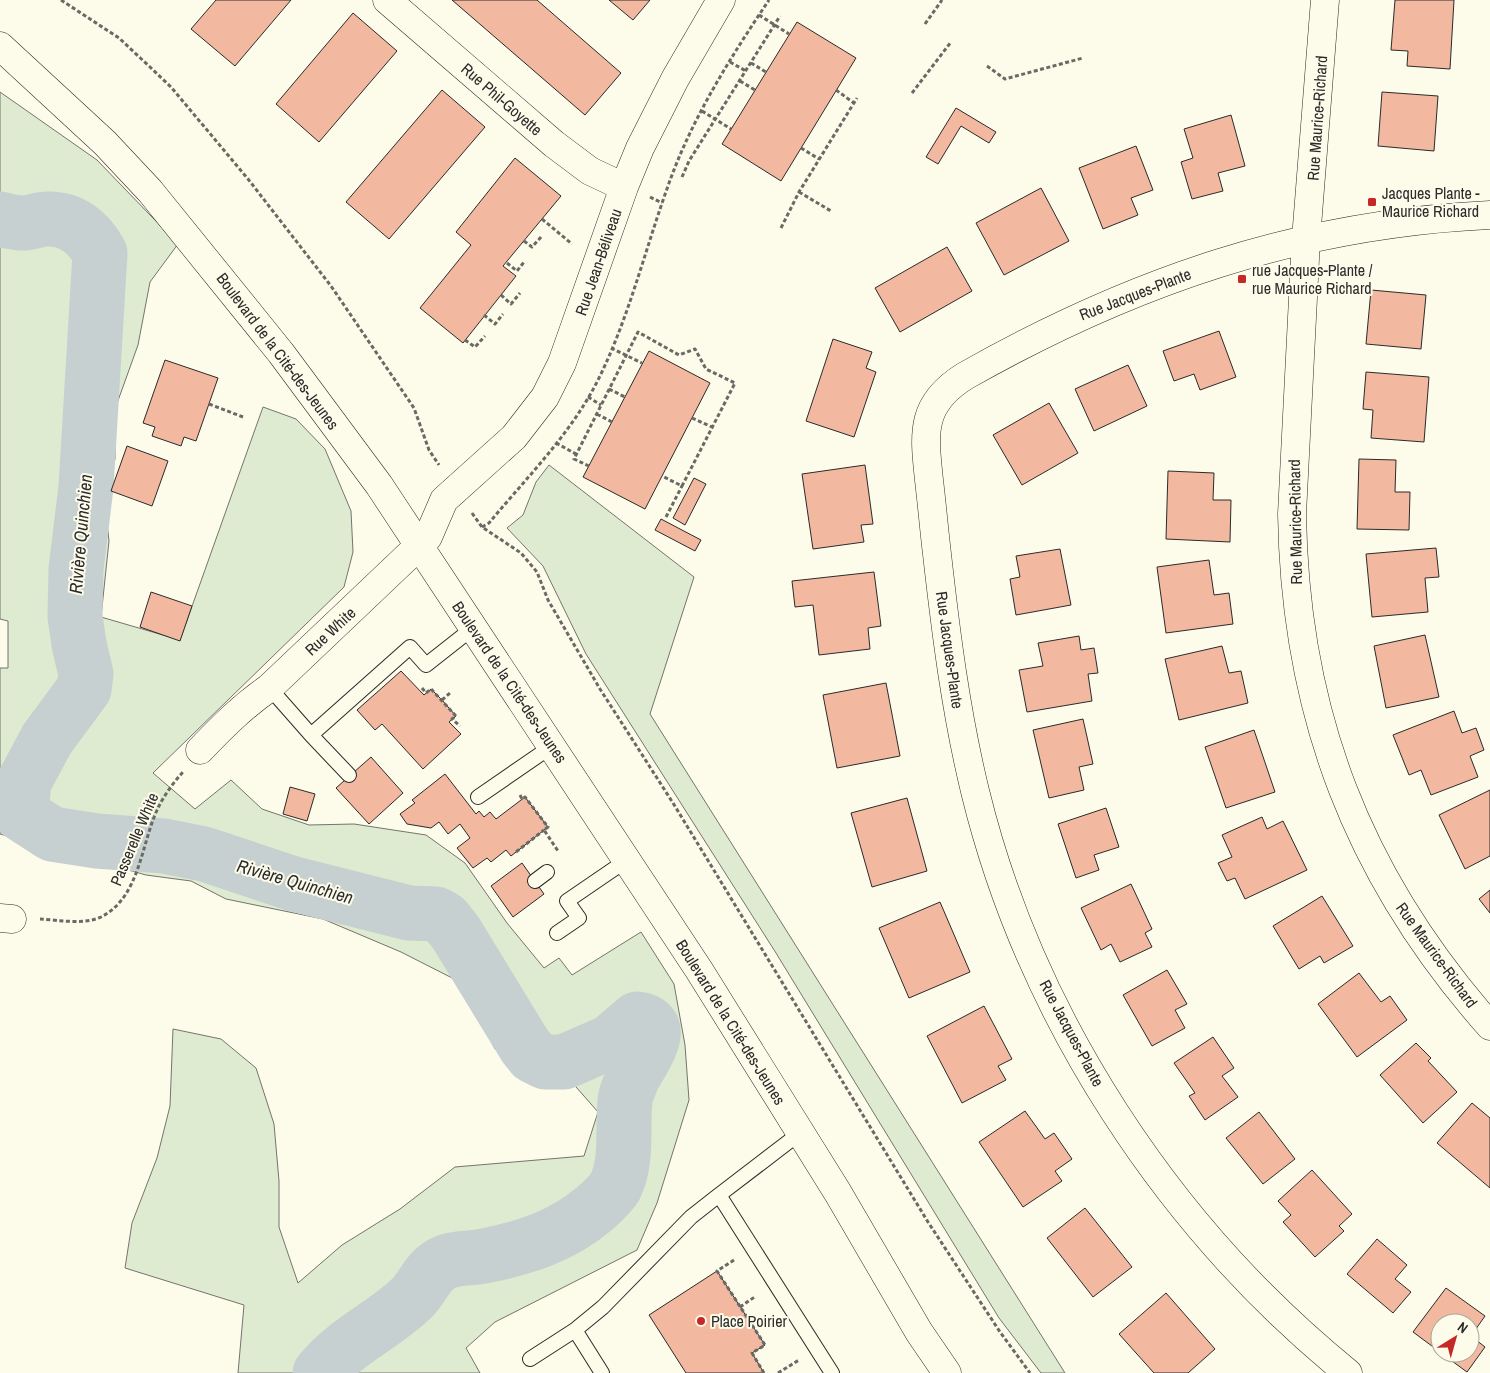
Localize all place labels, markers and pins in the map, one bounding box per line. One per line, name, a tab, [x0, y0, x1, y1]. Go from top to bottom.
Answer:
place label: Jacques Plante - Maurice Richard	[1382, 182, 1480, 222]
marker: Jacques Plante - Maurice Richard	[1366, 196, 1378, 208]
place label: rue Jacques-Plante / rue Maurice Richard	[1252, 259, 1373, 299]
marker: rue Jacques-Plante / rue Maurice Richard	[1236, 273, 1248, 285]
place label: Place Poirier	[711, 1310, 787, 1332]
marker: Place Poirier	[695, 1315, 707, 1327]

